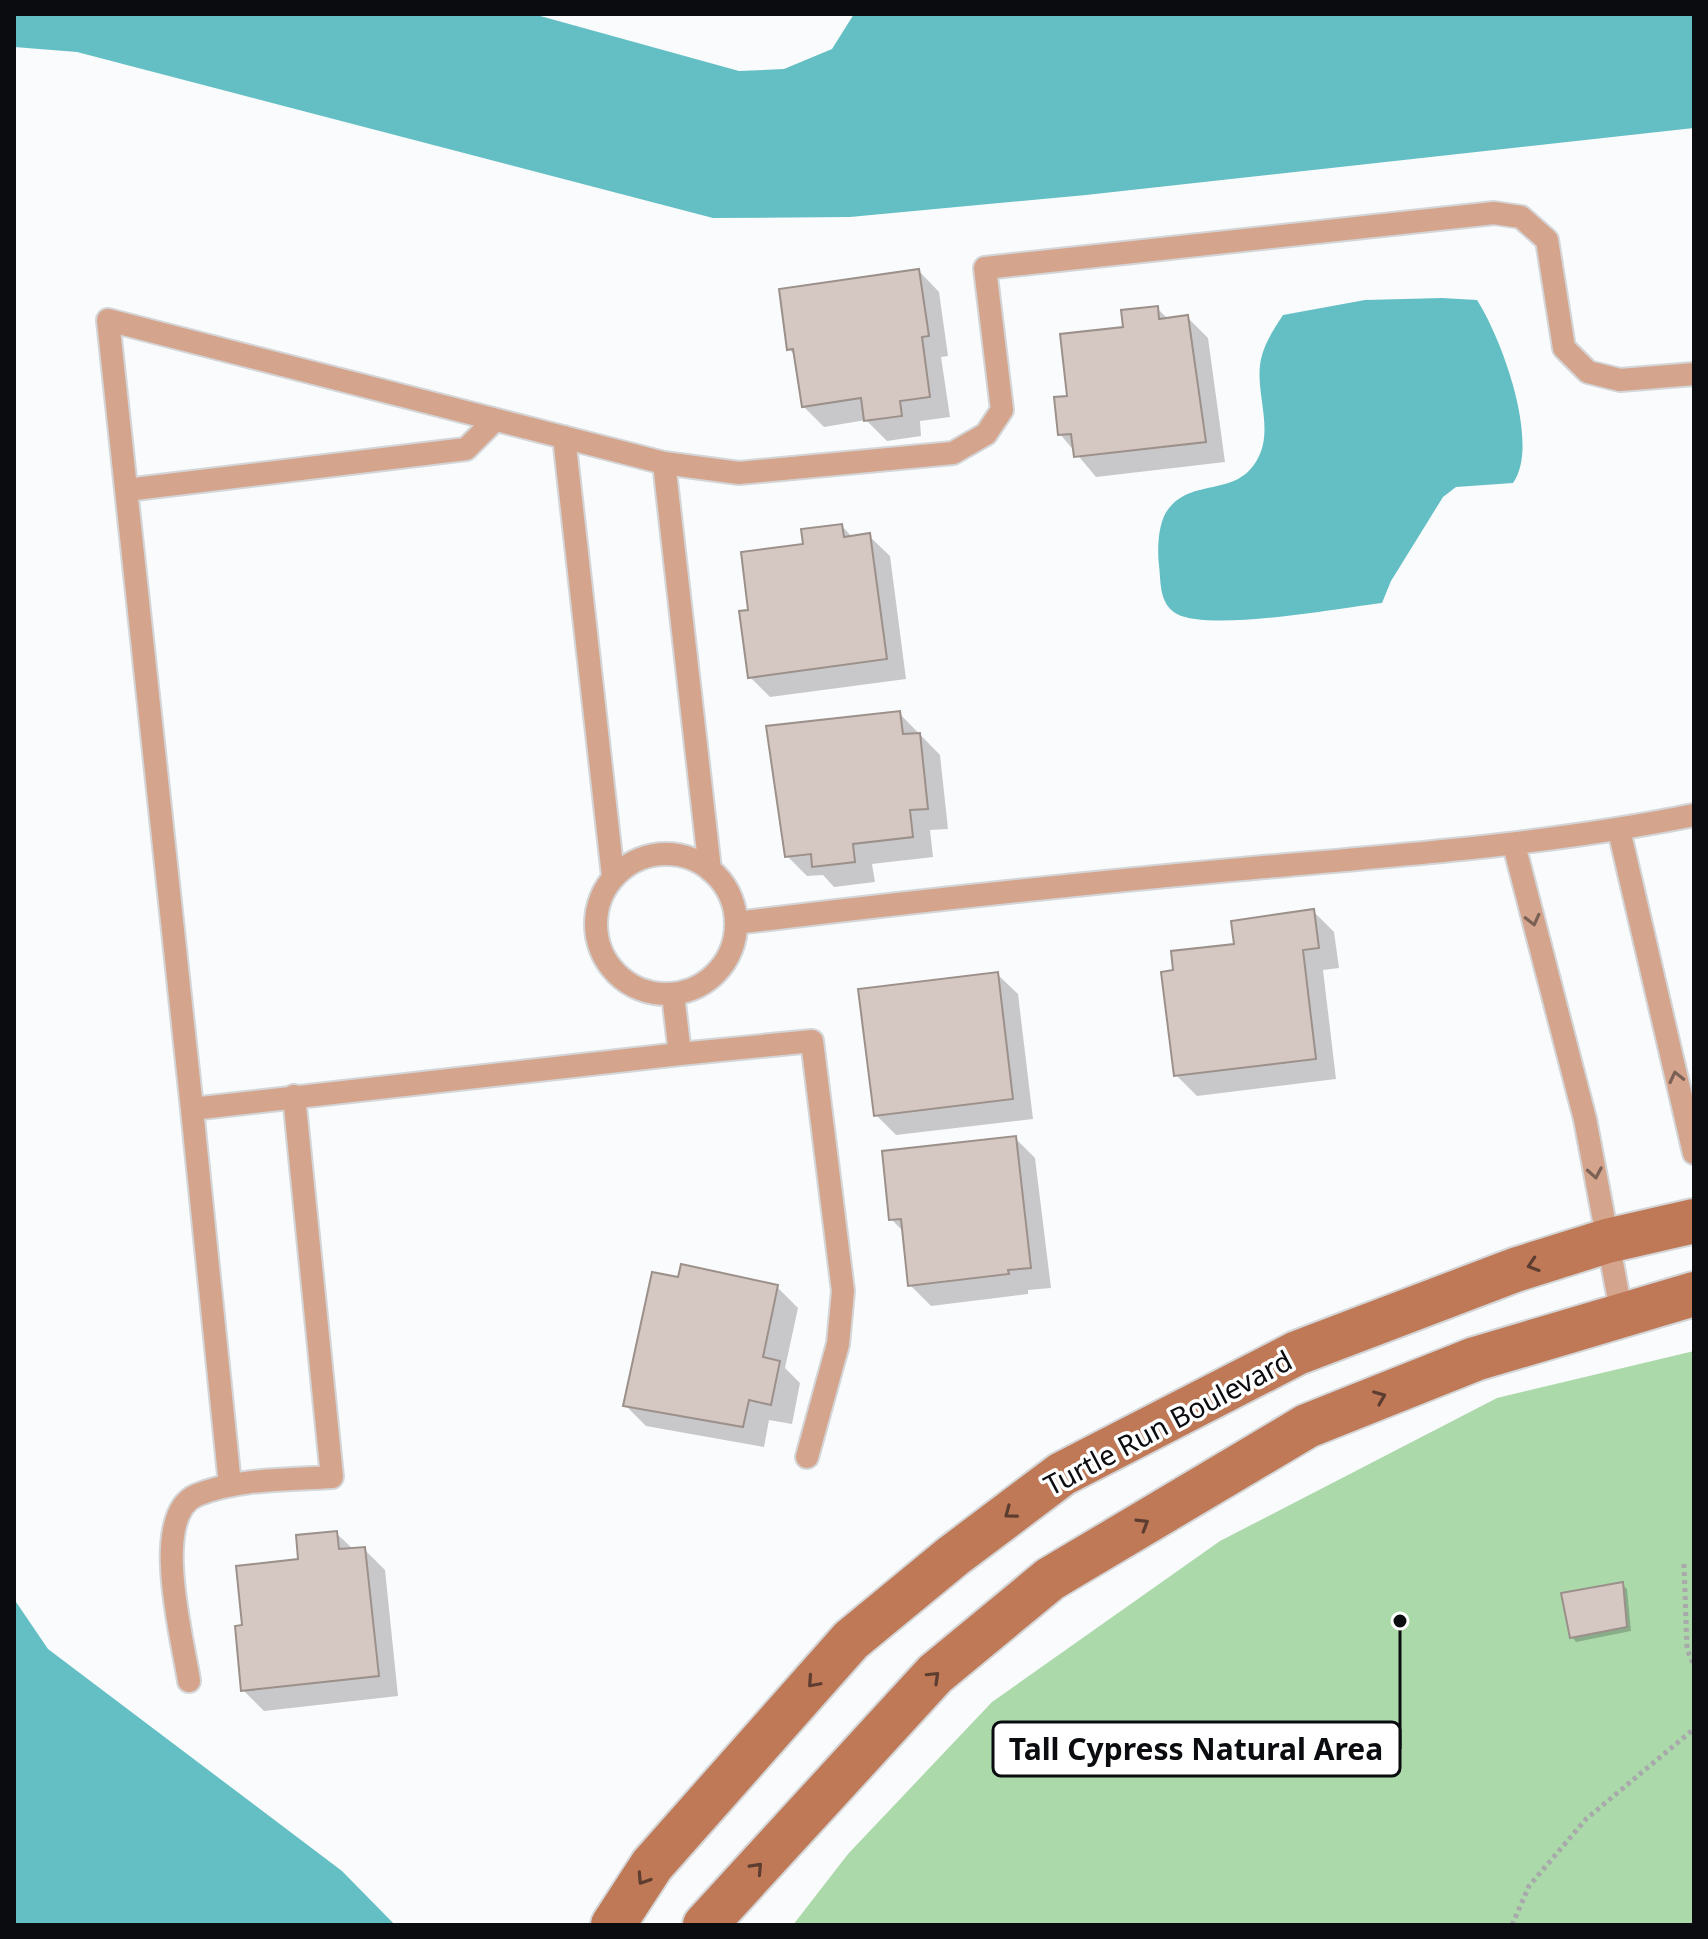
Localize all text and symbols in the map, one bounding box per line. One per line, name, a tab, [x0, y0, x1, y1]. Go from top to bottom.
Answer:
one-way arrow	[1524, 913, 1541, 927]
one-way arrow	[1669, 1071, 1686, 1085]
one-way arrow	[1585, 1166, 1602, 1180]
one-way arrow	[1526, 1255, 1540, 1271]
street label: Turtle Run Boulevard	[1037, 1341, 1298, 1504]
one-way arrow	[1372, 1390, 1386, 1407]
one-way arrow	[1004, 1504, 1019, 1518]
one-way arrow	[1134, 1518, 1149, 1533]
one-way arrow	[925, 1671, 939, 1686]
one-way arrow	[808, 1673, 823, 1688]
callout: Tall Cypress Natural Area	[993, 1722, 1400, 1776]
text: Tall Cypress Natural Area	[1009, 1728, 1383, 1769]
one-way arrow	[748, 1862, 762, 1877]
one-way arrow	[637, 1870, 652, 1884]

